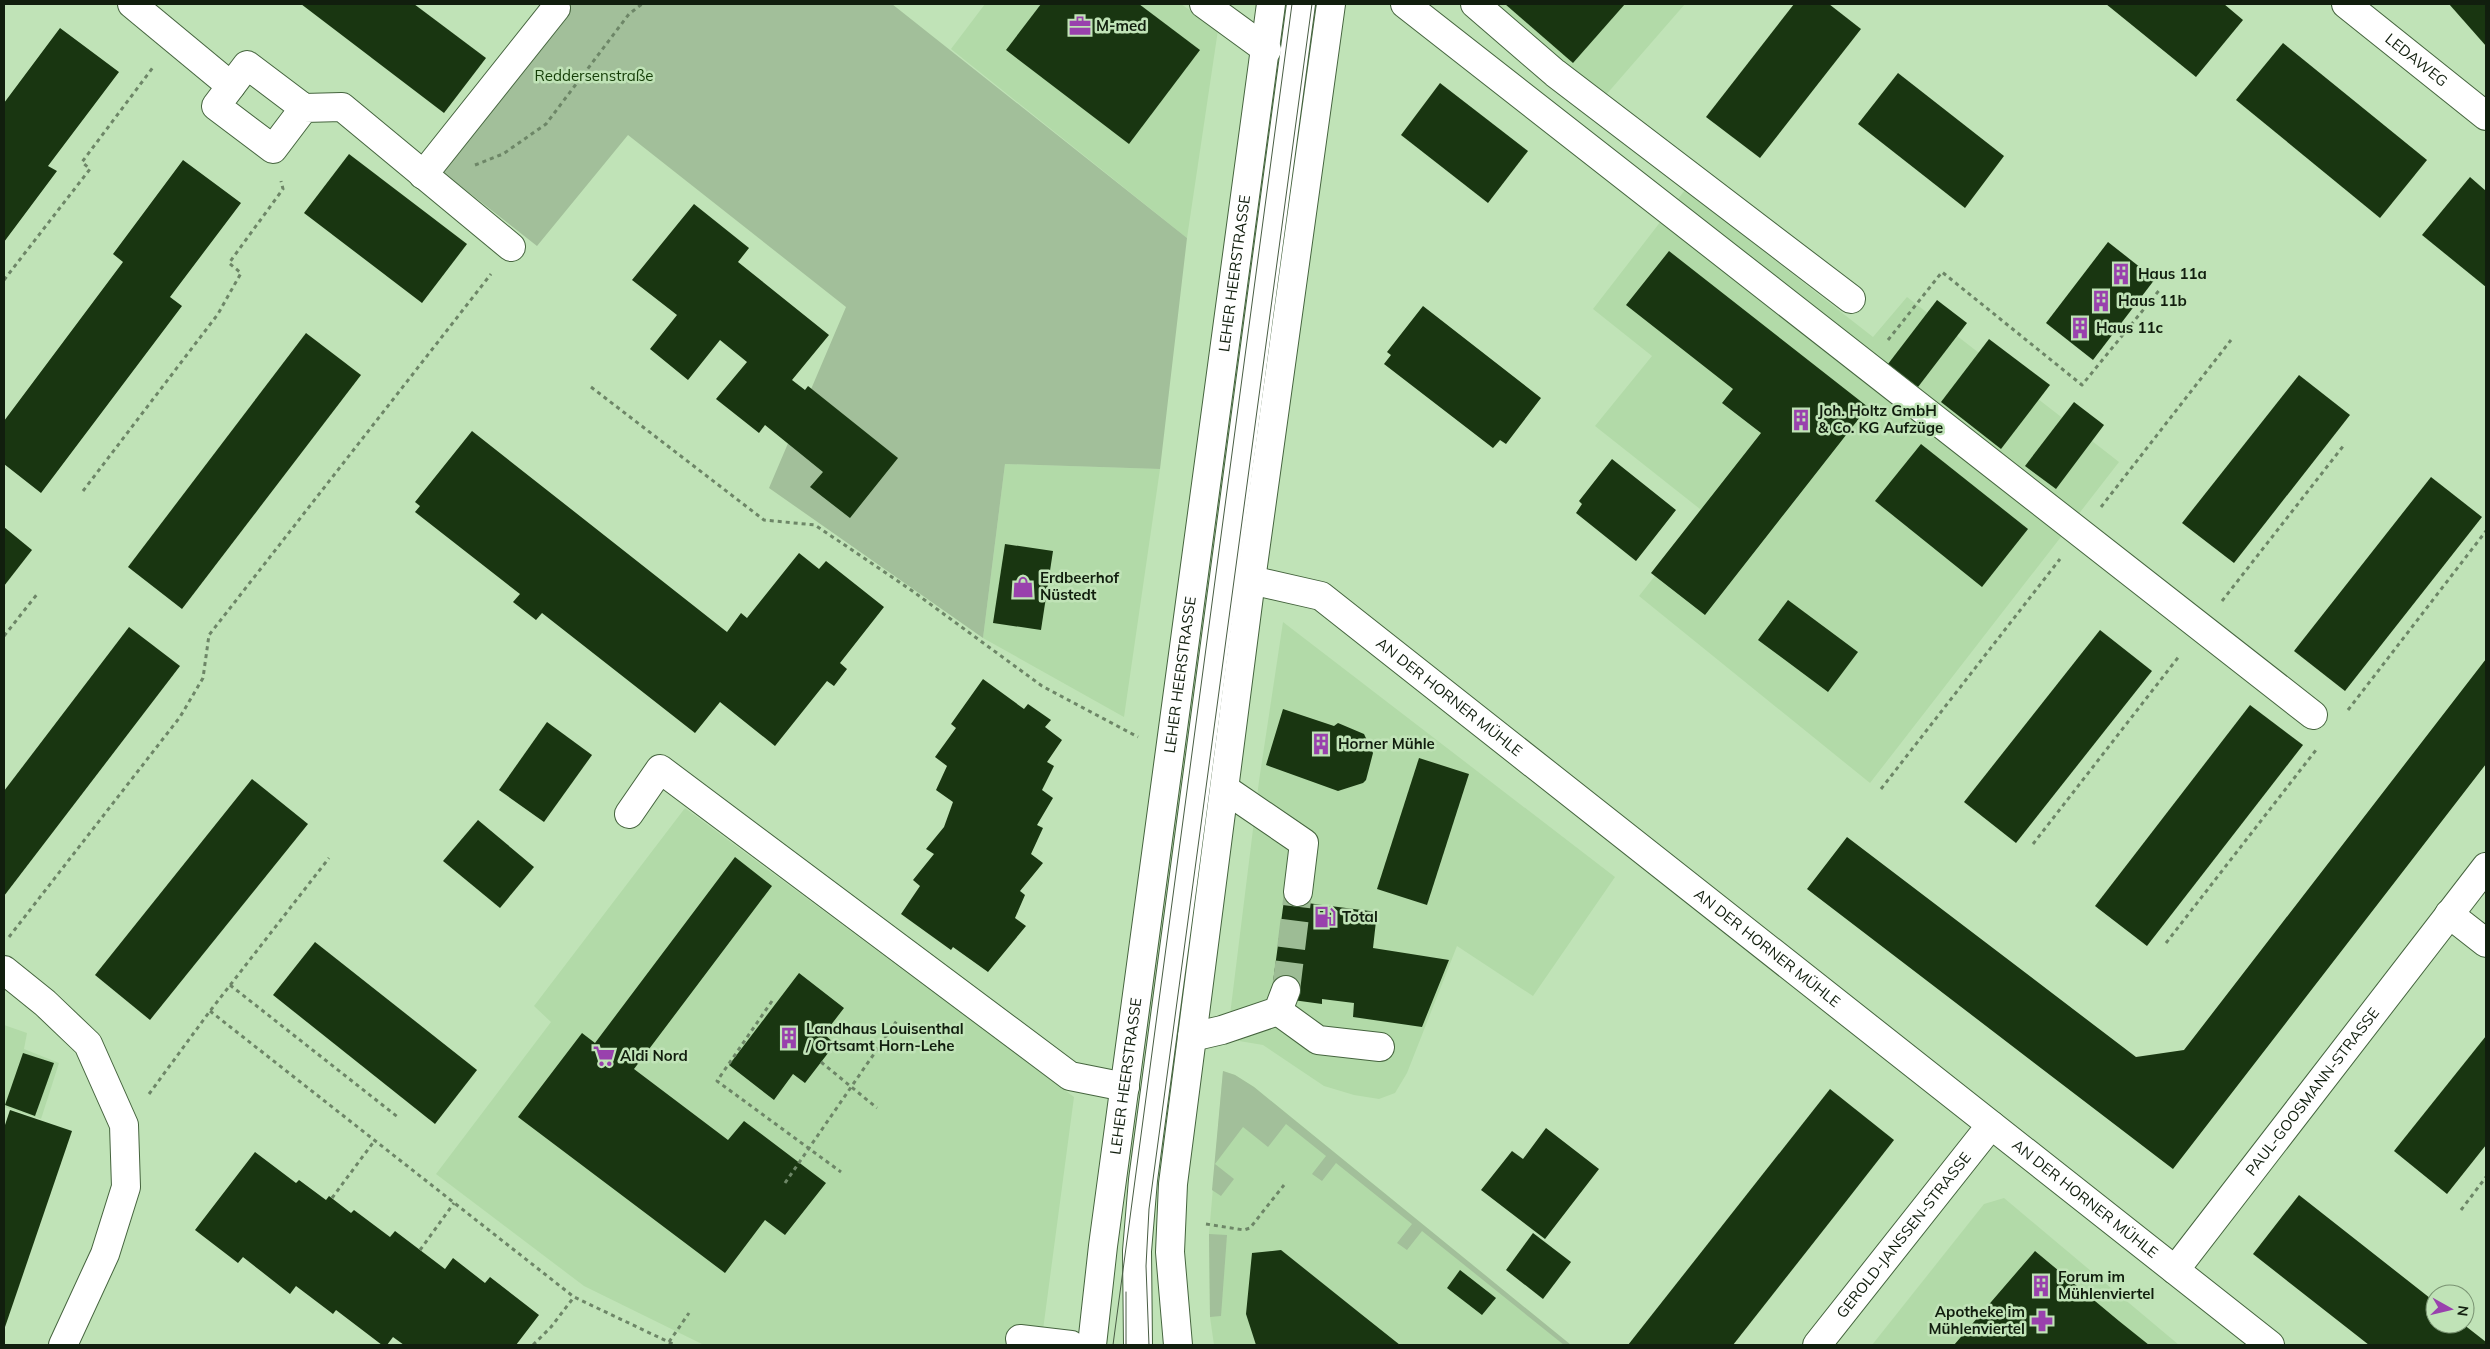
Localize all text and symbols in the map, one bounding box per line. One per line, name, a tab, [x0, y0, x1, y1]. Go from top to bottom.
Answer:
office icon: M-med	[1067, 13, 1093, 39]
place label: M-med	[1096, 16, 1147, 35]
street label: LEDAWEG	[2381, 29, 2452, 91]
park label: Reddersenstraße	[535, 66, 653, 85]
street label: LEHER HEERSTRASSE	[1214, 194, 1254, 353]
building icon: Haus 11a	[2108, 261, 2134, 287]
place label: Haus 11a	[2138, 264, 2207, 283]
building icon: Haus 11b	[2088, 288, 2114, 314]
place label: Haus 11b	[2118, 291, 2187, 310]
building icon: Haus 11c	[2067, 315, 2093, 341]
place label: Haus 11c	[2096, 318, 2163, 337]
place label: Joh. Holtz GmbH & Co. KG Aufzüge	[1818, 401, 1943, 437]
building icon: Joh. Holtz GmbH & Co. KG Aufzüge	[1788, 407, 1814, 433]
place label: Erdbeerhof Nüstedt	[1040, 568, 1119, 604]
shop icon: Erdbeerhof Nüstedt	[1010, 574, 1036, 600]
street label: LEHER HEERSTRASSE	[1160, 595, 1200, 754]
street label: AN DER HORNER MÜHLE	[1373, 633, 1526, 760]
building icon: Horner Mühle	[1308, 731, 1334, 757]
place label: Horner Mühle	[1338, 734, 1435, 753]
street label: AN DER HORNER MÜHLE	[1691, 884, 1844, 1011]
fuel station icon: Total	[1312, 904, 1338, 930]
place label: Total	[1342, 907, 1378, 926]
street label: LEHER HEERSTRASSE	[1105, 996, 1146, 1156]
street label: PAUL-GOOSMANN-STRASSE	[2241, 1003, 2383, 1180]
place label: Landhaus Louisenthal / Ortsamt Horn-Lehe	[805, 1019, 964, 1055]
building icon: Landhaus Louisenthal / Ortsamt Horn-Lehe	[776, 1025, 802, 1051]
supermarket icon: Aldi Nord	[591, 1043, 617, 1069]
place label: Aldi Nord	[620, 1046, 688, 1065]
street label: AN DER HORNER MÜHLE	[2008, 1135, 2162, 1262]
street label: GEROLD-JANSSEN-STRASSE	[1832, 1148, 1975, 1322]
place label: Forum im Mühlenviertel	[2058, 1267, 2155, 1303]
building icon: Forum im Mühlenviertel	[2028, 1273, 2054, 1299]
north arrow	[2425, 1284, 2475, 1334]
place label: Apotheke im Mühlenviertel	[1929, 1302, 2025, 1338]
text: N	[2453, 1304, 2473, 1317]
pharmacy icon: Apotheke im Mühlenviertel	[2029, 1308, 2055, 1334]

